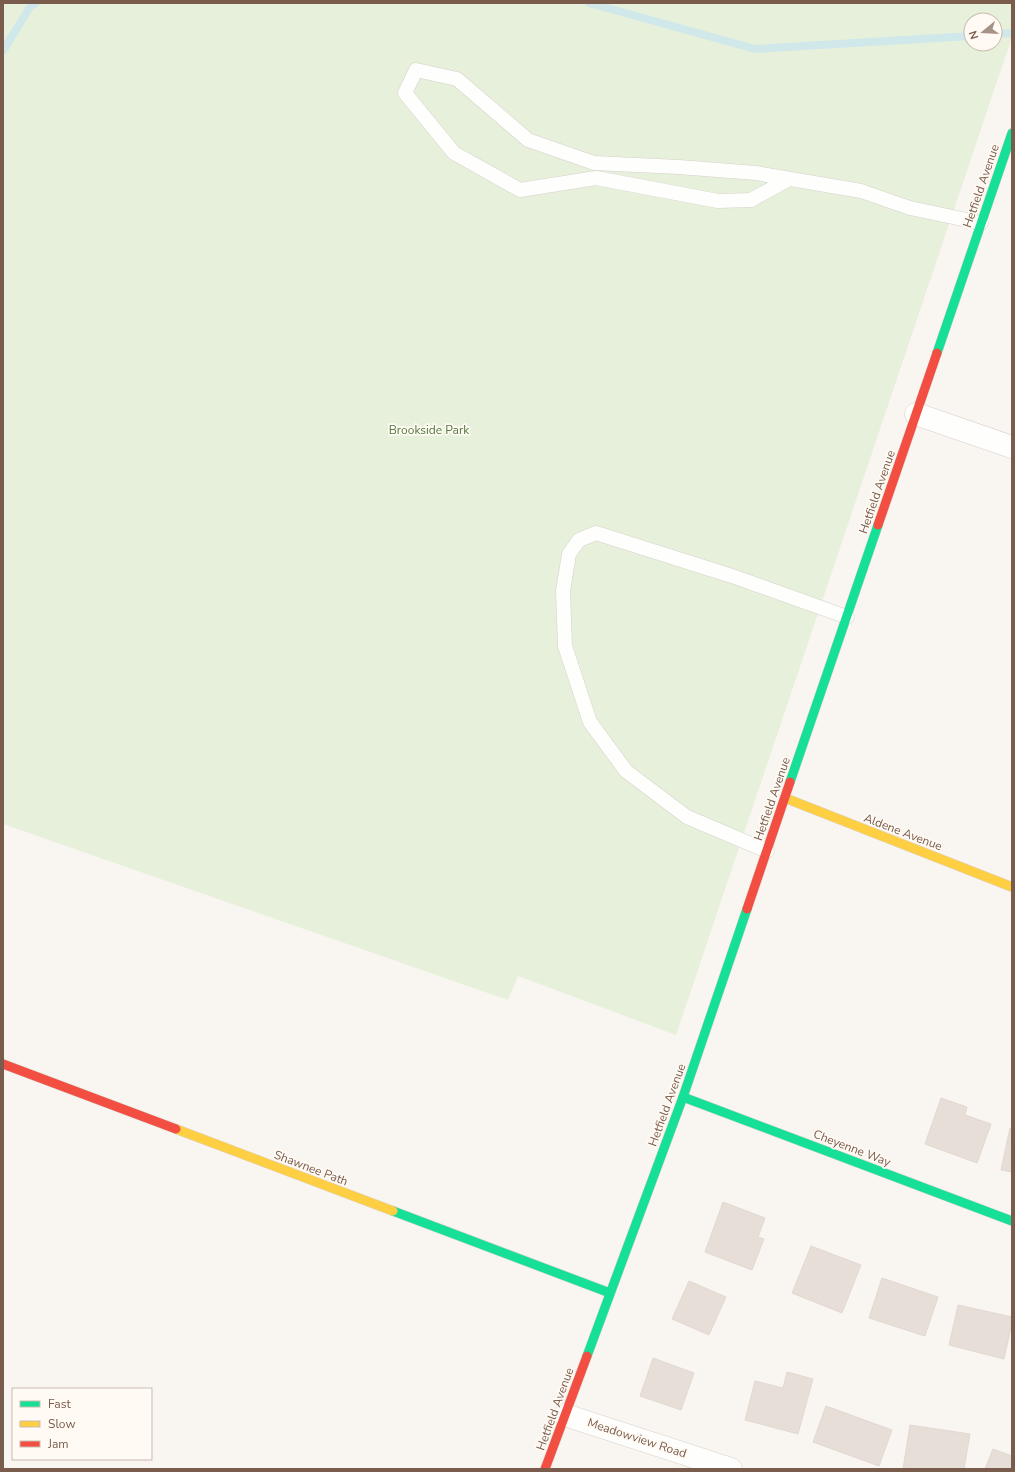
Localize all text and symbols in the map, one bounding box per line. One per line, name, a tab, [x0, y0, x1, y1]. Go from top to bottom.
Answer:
north arrow	[963, 12, 1003, 52]
text: N	[966, 29, 982, 41]
street label: Hetfield Avenue	[959, 142, 1003, 230]
park label: Brookside Park	[389, 422, 470, 438]
street label: Hetfield Avenue	[855, 448, 899, 536]
street label: Hetfield Avenue	[750, 755, 794, 843]
street label: Aldene Avenue	[862, 810, 944, 854]
street label: Hetfield Avenue	[645, 1061, 689, 1149]
street label: Cheyenne Way	[811, 1126, 894, 1170]
street label: Shawnee Path	[272, 1147, 350, 1189]
street label: Hetfield Avenue	[533, 1365, 577, 1453]
legend	[12, 1388, 152, 1460]
text: Fast	[48, 1396, 71, 1412]
street label: Meadowview Road	[585, 1414, 689, 1462]
text: Slow	[48, 1416, 76, 1432]
text: Jam	[47, 1436, 69, 1452]

